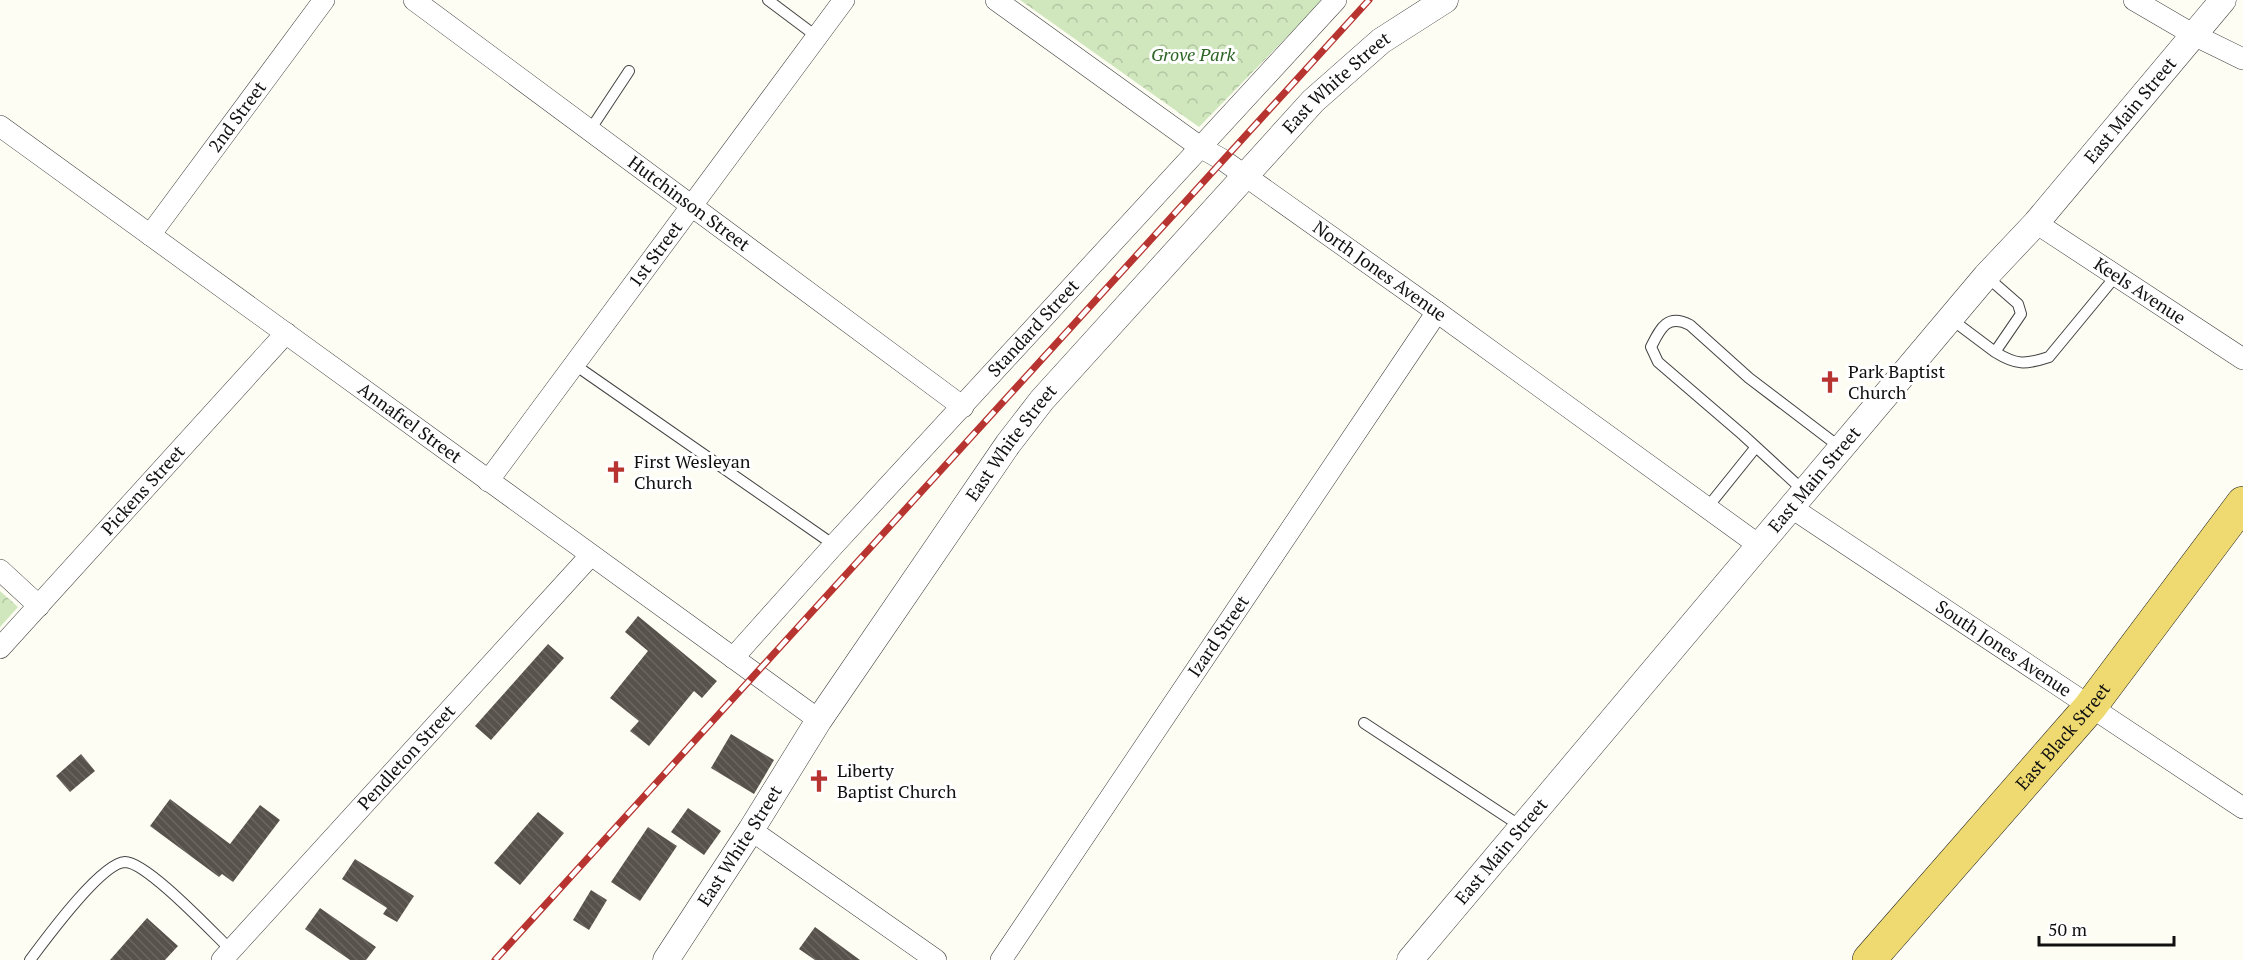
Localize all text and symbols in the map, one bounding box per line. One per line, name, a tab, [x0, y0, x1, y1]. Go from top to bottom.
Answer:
street label: East White Street	[1276, 25, 1395, 138]
park label: Grove Park	[1151, 42, 1235, 66]
street label: East Main Street	[2078, 51, 2181, 168]
street label: 2nd Street	[202, 76, 271, 157]
street label: Hutchinson Street	[623, 150, 755, 256]
street label: North Jones Avenue	[1309, 215, 1452, 326]
street label: 1st Street	[623, 216, 688, 292]
street label: Keels Avenue	[2090, 251, 2191, 329]
street label: Standard Street	[982, 274, 1084, 382]
place label: Park Baptist Church	[1848, 359, 1945, 404]
church icon: Park Baptist Church	[1817, 369, 1843, 395]
street label: Annafrel Street	[353, 377, 467, 468]
street label: East White Street	[959, 378, 1062, 505]
street label: East Main Street	[1762, 421, 1866, 537]
street label: Pickens Street	[95, 439, 190, 540]
place label: First Wesleyan Church	[634, 449, 751, 494]
church icon: First Wesleyan Church	[603, 459, 629, 485]
street label: Izard Street	[1182, 590, 1254, 681]
street label: South Jones Avenue	[1931, 594, 2077, 702]
street label: East Black Street	[2010, 677, 2115, 795]
street label: Pendleton Street	[352, 699, 460, 814]
place label: Liberty Baptist Church	[837, 758, 957, 803]
church icon: Liberty Baptist Church	[806, 768, 832, 794]
street label: East White Street	[691, 780, 787, 911]
street label: East Main Street	[1449, 792, 1553, 909]
scale bar	[2039, 909, 2174, 947]
text: 50 m	[2048, 917, 2088, 941]

